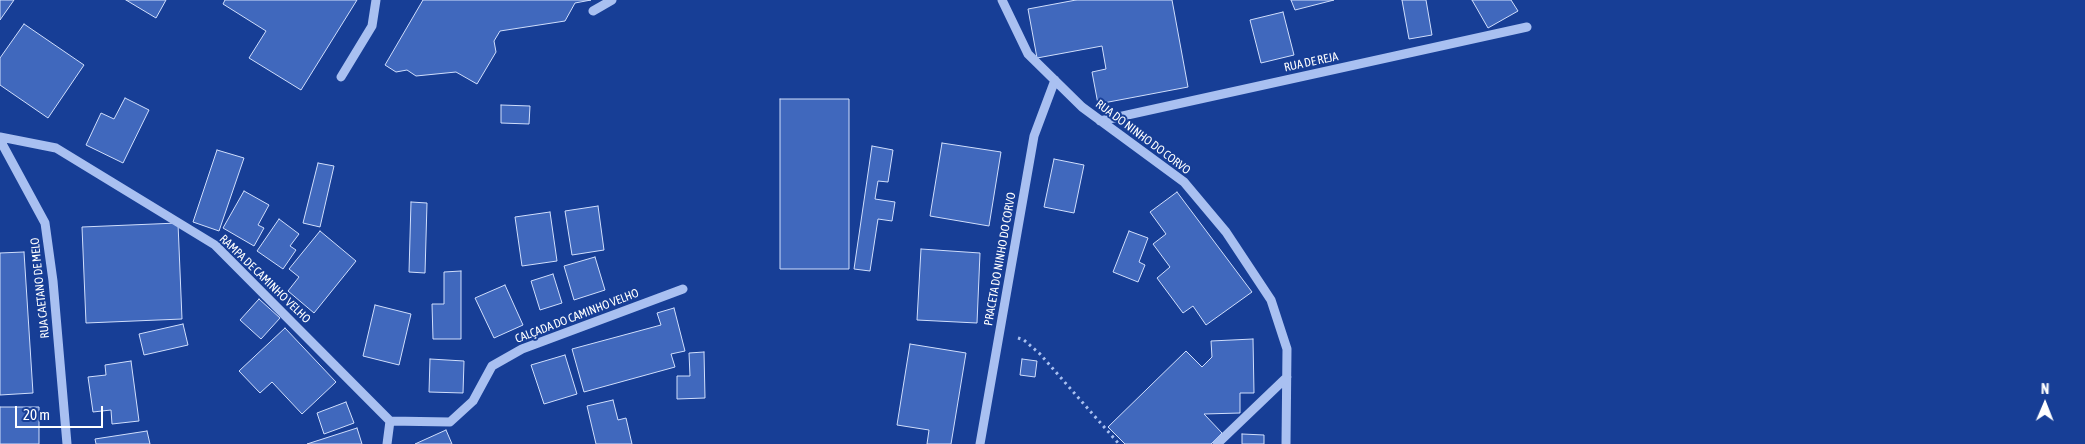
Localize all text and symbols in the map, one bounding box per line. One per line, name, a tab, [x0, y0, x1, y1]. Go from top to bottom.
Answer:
street label: RUA DE REJA	[1283, 49, 1339, 75]
street label: RUA DO NINHO DO CORVO	[1093, 97, 1193, 177]
street label: PRACETA DO NINHO DO CORVO	[981, 191, 1019, 327]
street label: RAMPA DE CAMINHO VELHO	[216, 232, 314, 326]
street label: RUA CAETANO DE MELO	[28, 237, 52, 339]
street label: CALÇADA DO CAMINHO VELHO	[513, 286, 641, 346]
north arrow	[2020, 379, 2070, 429]
text: N	[2041, 381, 2050, 397]
scale bar	[18, 396, 105, 428]
text: 20 m	[23, 406, 50, 423]

